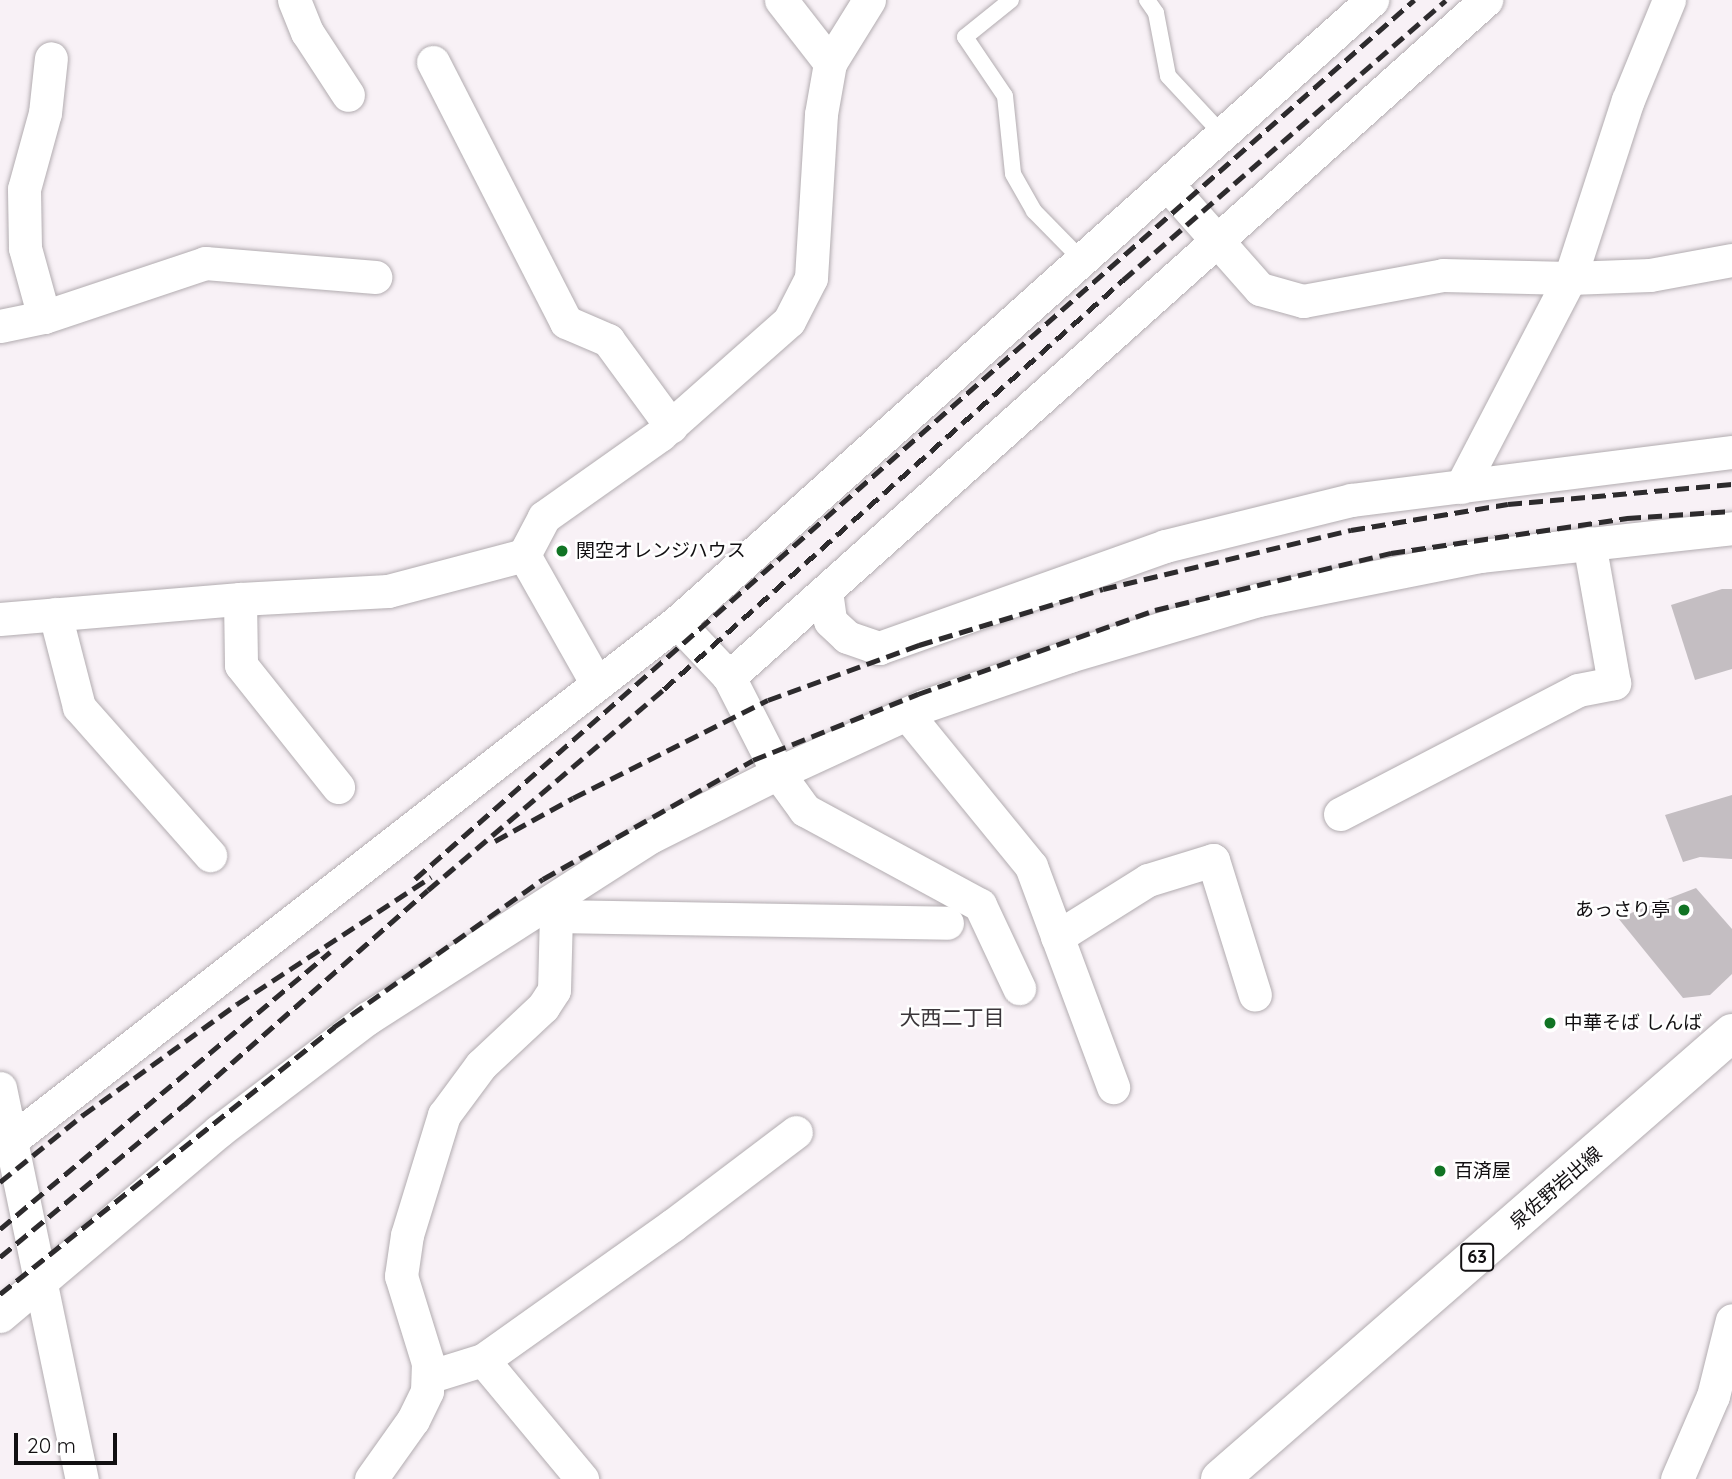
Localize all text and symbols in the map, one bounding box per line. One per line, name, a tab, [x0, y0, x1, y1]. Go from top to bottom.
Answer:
place label: 関空オレンジハウス	[576, 540, 747, 562]
marker: 関空オレンジハウス	[554, 543, 570, 559]
place label: あっさり亭	[1575, 899, 1670, 921]
marker: あっさり亭	[1676, 902, 1692, 918]
district label: 大西二丁目	[900, 1004, 1004, 1030]
place label: 中華そば しんば	[1564, 1012, 1702, 1034]
marker: 中華そば しんば	[1542, 1015, 1558, 1031]
street label: 泉佐野岩出線	[1506, 1142, 1606, 1234]
place label: 百済屋	[1454, 1160, 1511, 1182]
marker: 百済屋	[1432, 1163, 1448, 1179]
road number: 63	[1460, 1242, 1494, 1272]
scale bar	[18, 1420, 121, 1464]
text: 20 m	[27, 1432, 76, 1458]

